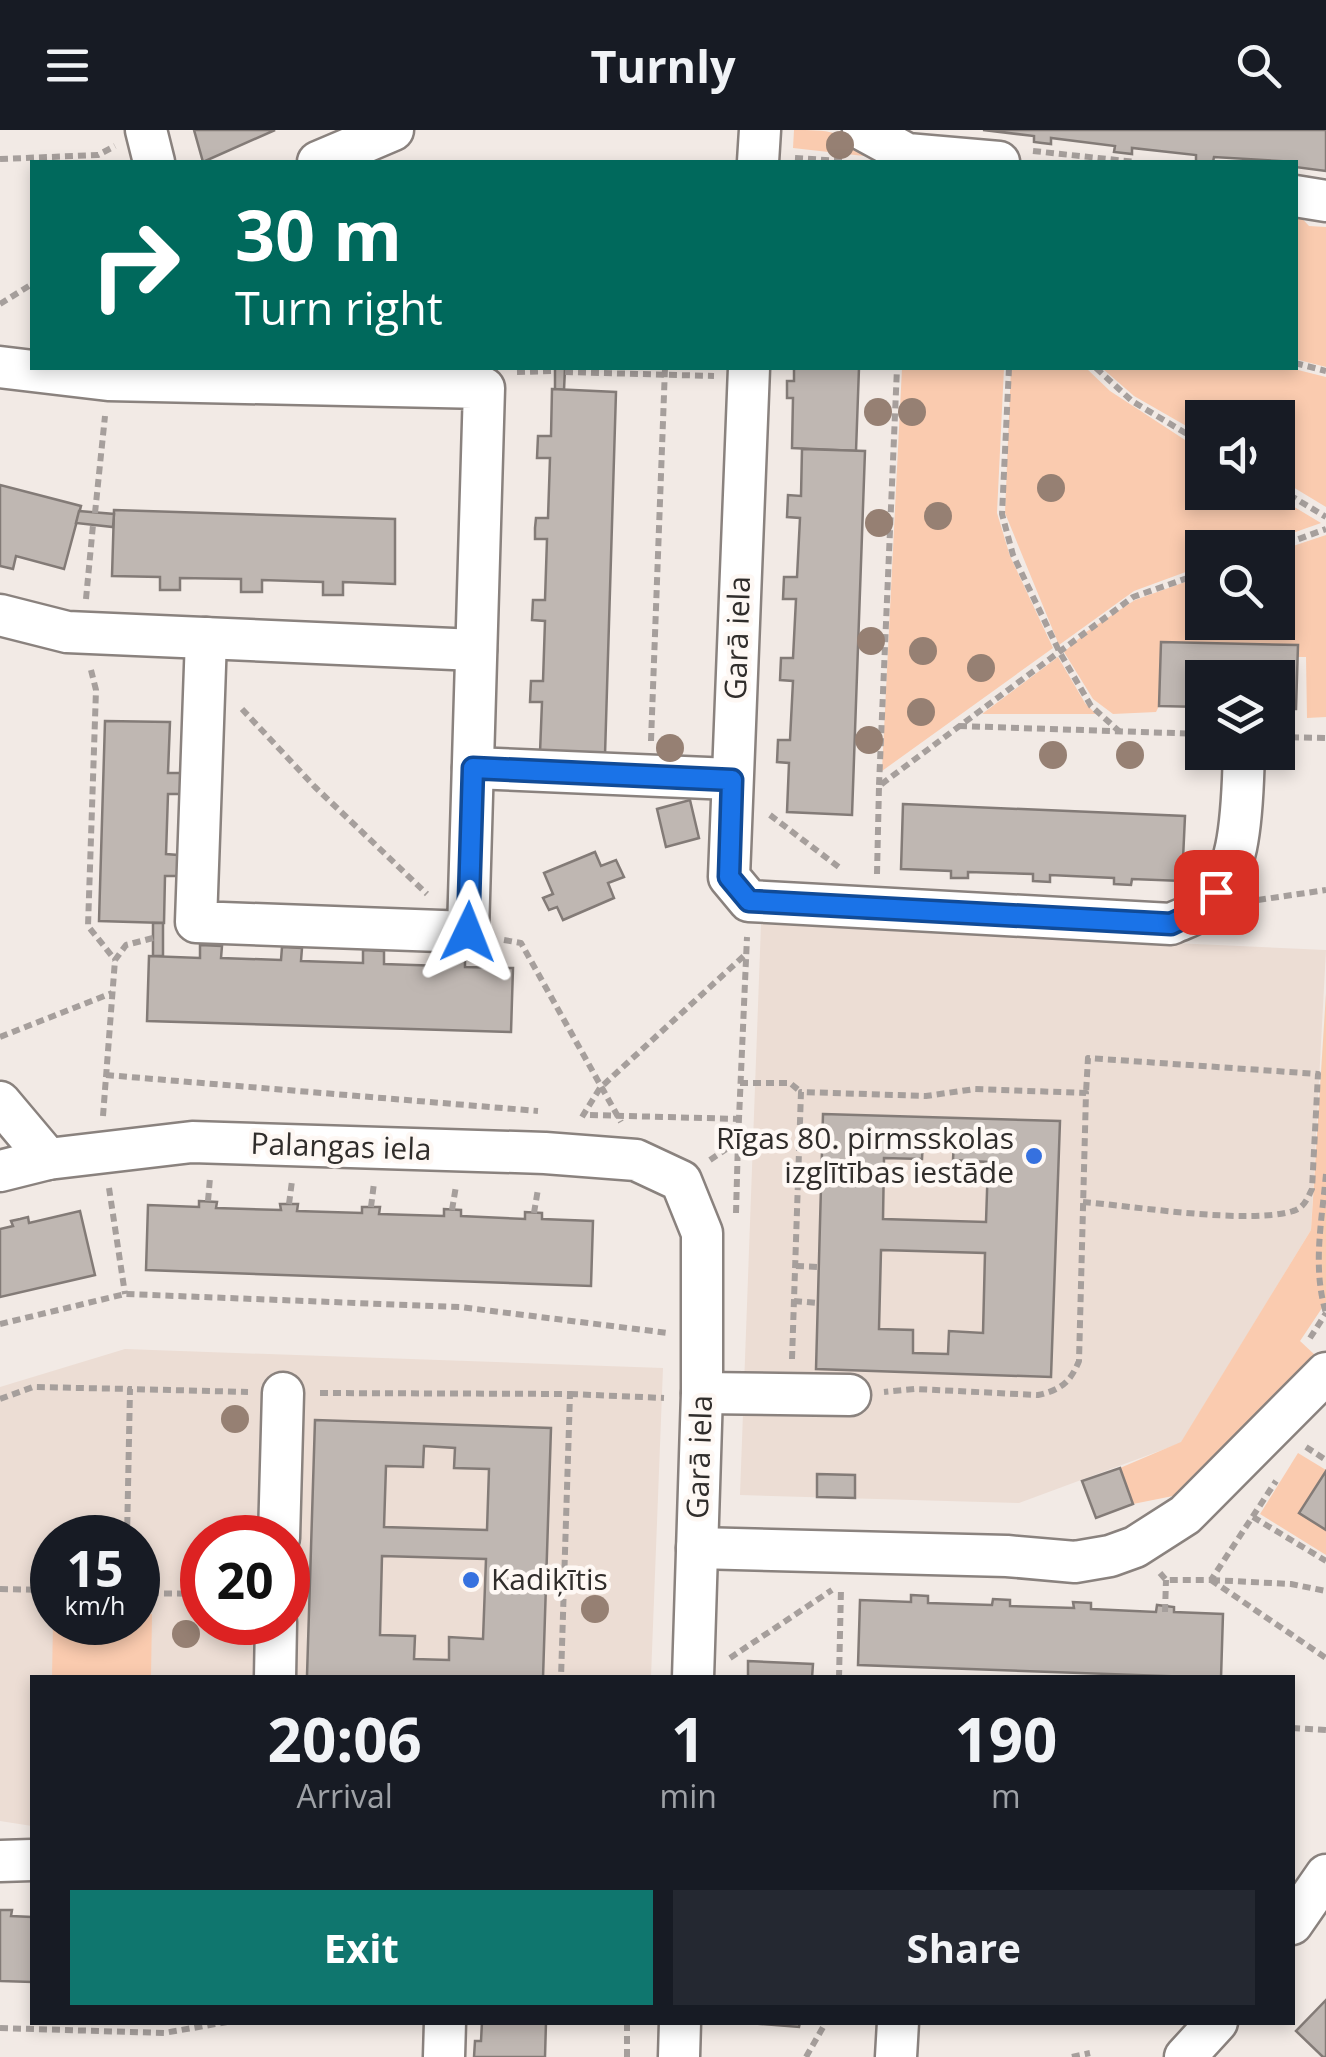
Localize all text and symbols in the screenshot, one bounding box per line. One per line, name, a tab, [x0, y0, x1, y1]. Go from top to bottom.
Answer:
text: Turnly	[591, 35, 735, 96]
icon: menu	[40, 38, 95, 93]
icon: search	[1231, 38, 1286, 93]
text: 30 m	[235, 186, 402, 282]
icon: right	[70, 200, 200, 330]
text: Turn right	[235, 277, 443, 338]
map controls	[1185, 400, 1295, 770]
button: sound	[1185, 400, 1295, 510]
button: search	[1185, 530, 1295, 640]
street label: Garā iela	[714, 575, 759, 701]
button: layers	[1185, 660, 1295, 770]
pin	[1174, 850, 1259, 935]
icon: arrive	[1189, 865, 1244, 920]
position arrow	[416, 880, 520, 984]
place label: Rīgas 80. pirmsskolas izglītības iestāde	[716, 1117, 1014, 1192]
street label: Palangas iela	[250, 1122, 432, 1169]
marker: Rīgas 80. pirmsskolas izglītības iestāde	[1023, 1145, 1045, 1167]
street label: Garā iela	[676, 1394, 721, 1520]
speed limit sign: 20	[180, 1515, 310, 1645]
text: 15	[66, 1534, 124, 1602]
place label: Kadiķītis	[491, 1558, 608, 1599]
marker: Kadiķītis	[460, 1569, 482, 1591]
text: km/h	[65, 1588, 125, 1622]
text: 20:06	[268, 1698, 422, 1780]
text: 1	[671, 1698, 705, 1780]
text: 190	[954, 1698, 1057, 1780]
text: Arrival	[297, 1774, 393, 1817]
text: min	[660, 1774, 717, 1817]
text: m	[991, 1774, 1021, 1817]
button: Exit	[70, 1890, 653, 2005]
button: Share	[673, 1890, 1255, 2005]

